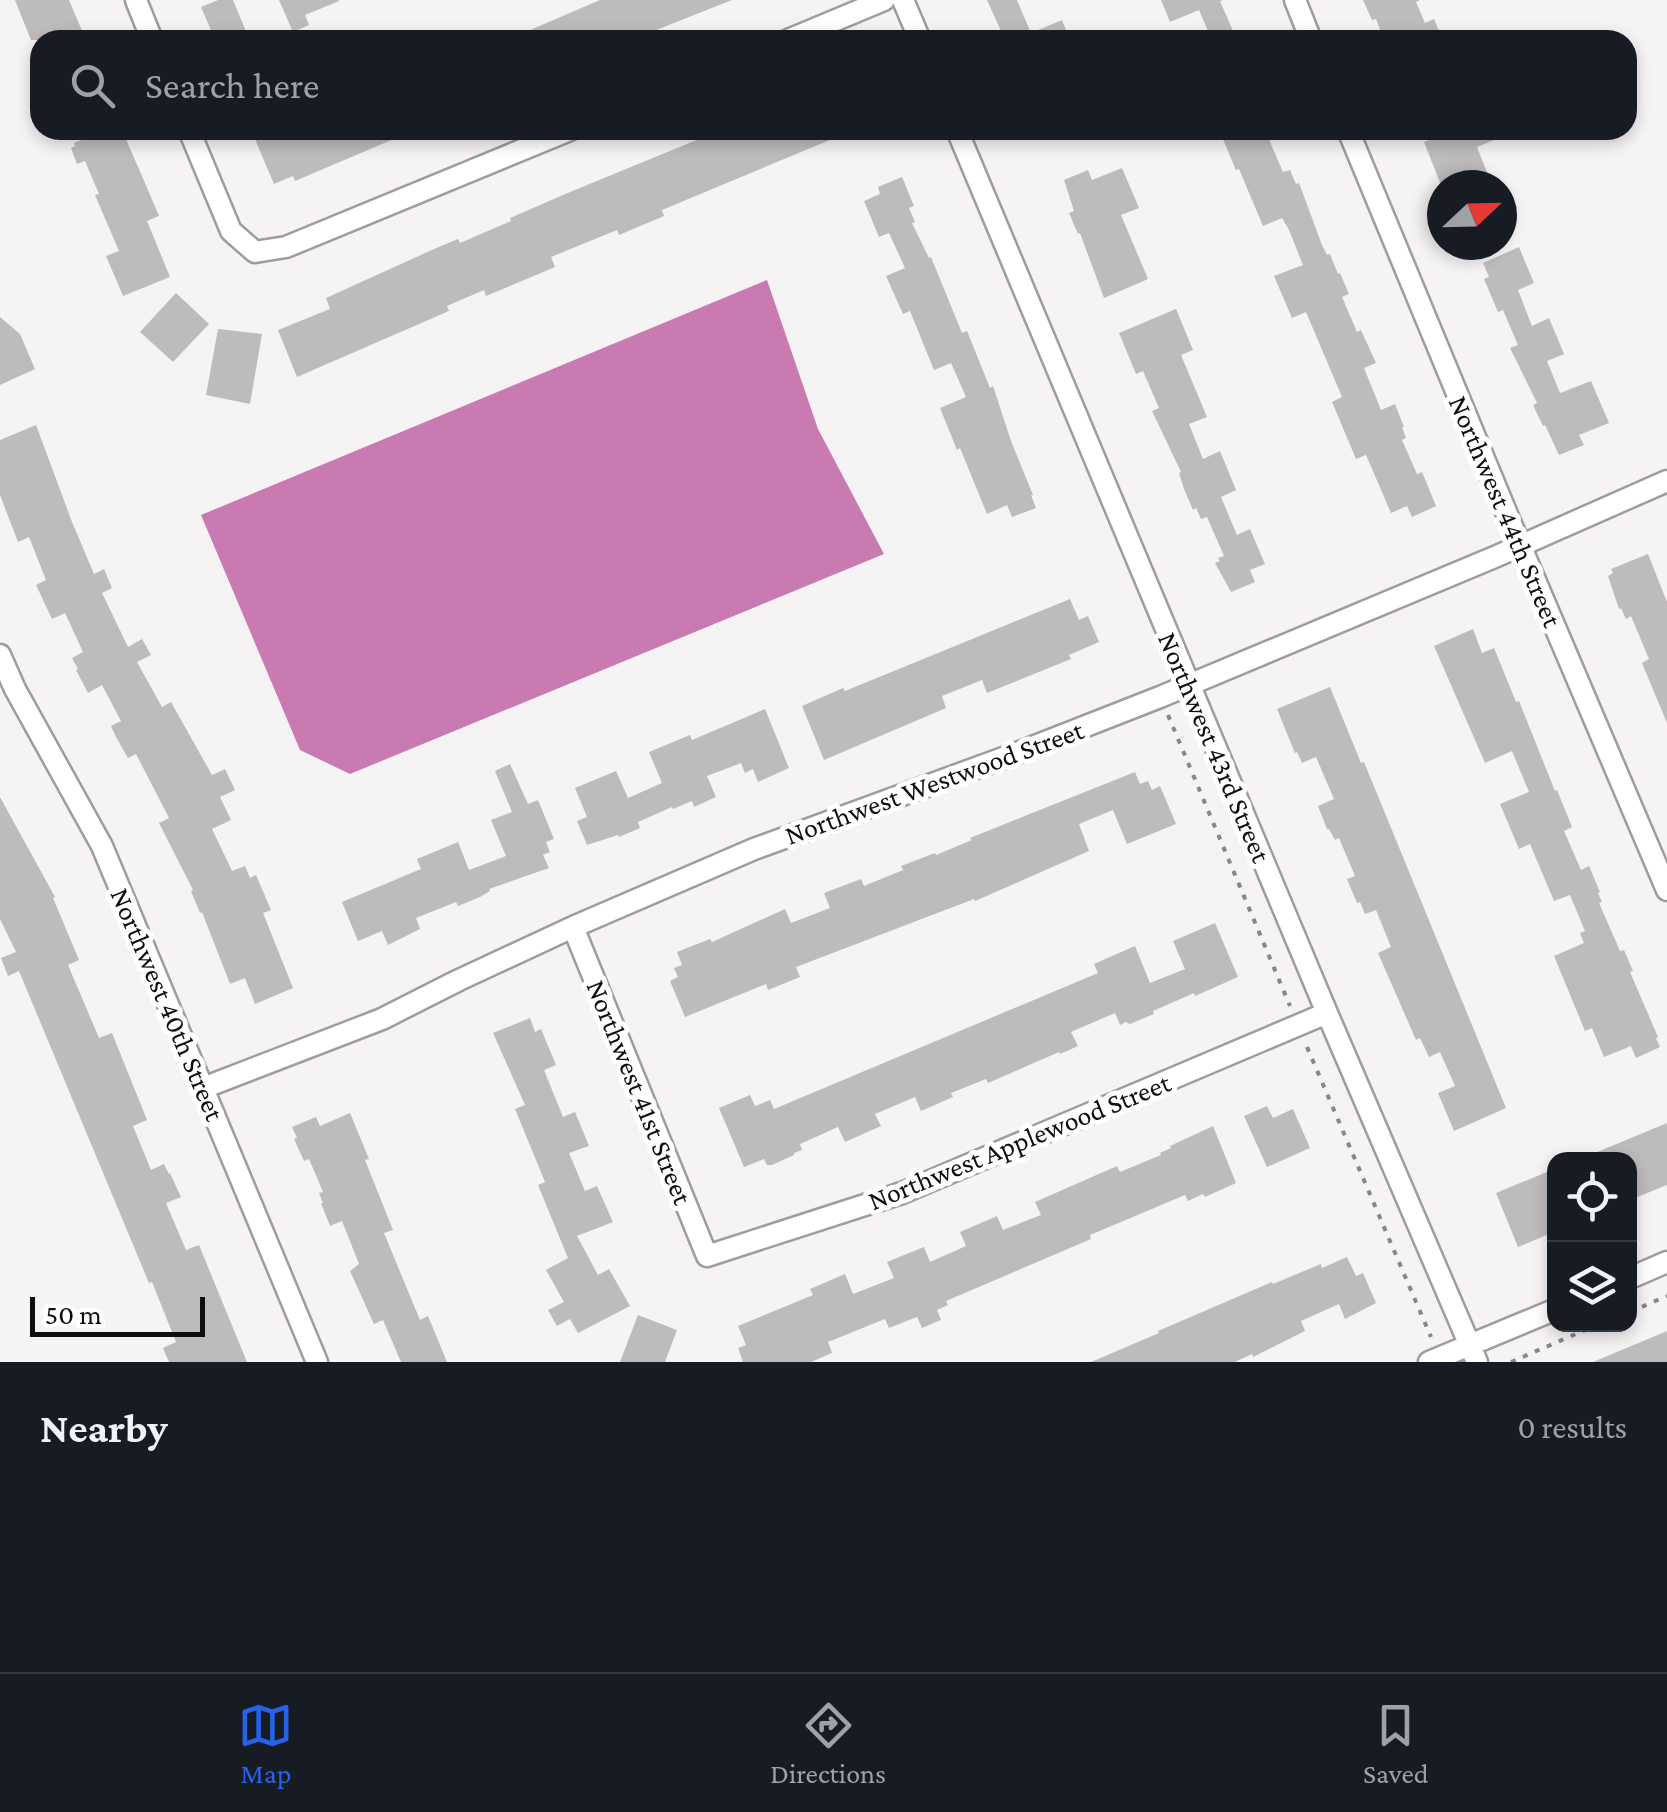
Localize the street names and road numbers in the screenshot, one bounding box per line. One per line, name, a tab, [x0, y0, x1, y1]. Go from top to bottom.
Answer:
street label: Northwest 44th Street	[1443, 391, 1569, 632]
street label: Northwest 43rd Street	[1152, 628, 1277, 867]
street label: Northwest Westwood Street	[781, 714, 1088, 851]
street label: Northwest 40th Street	[104, 883, 231, 1126]
street label: Northwest 41st Street	[580, 975, 699, 1210]
street label: Northwest Applewood Street	[864, 1066, 1175, 1216]

